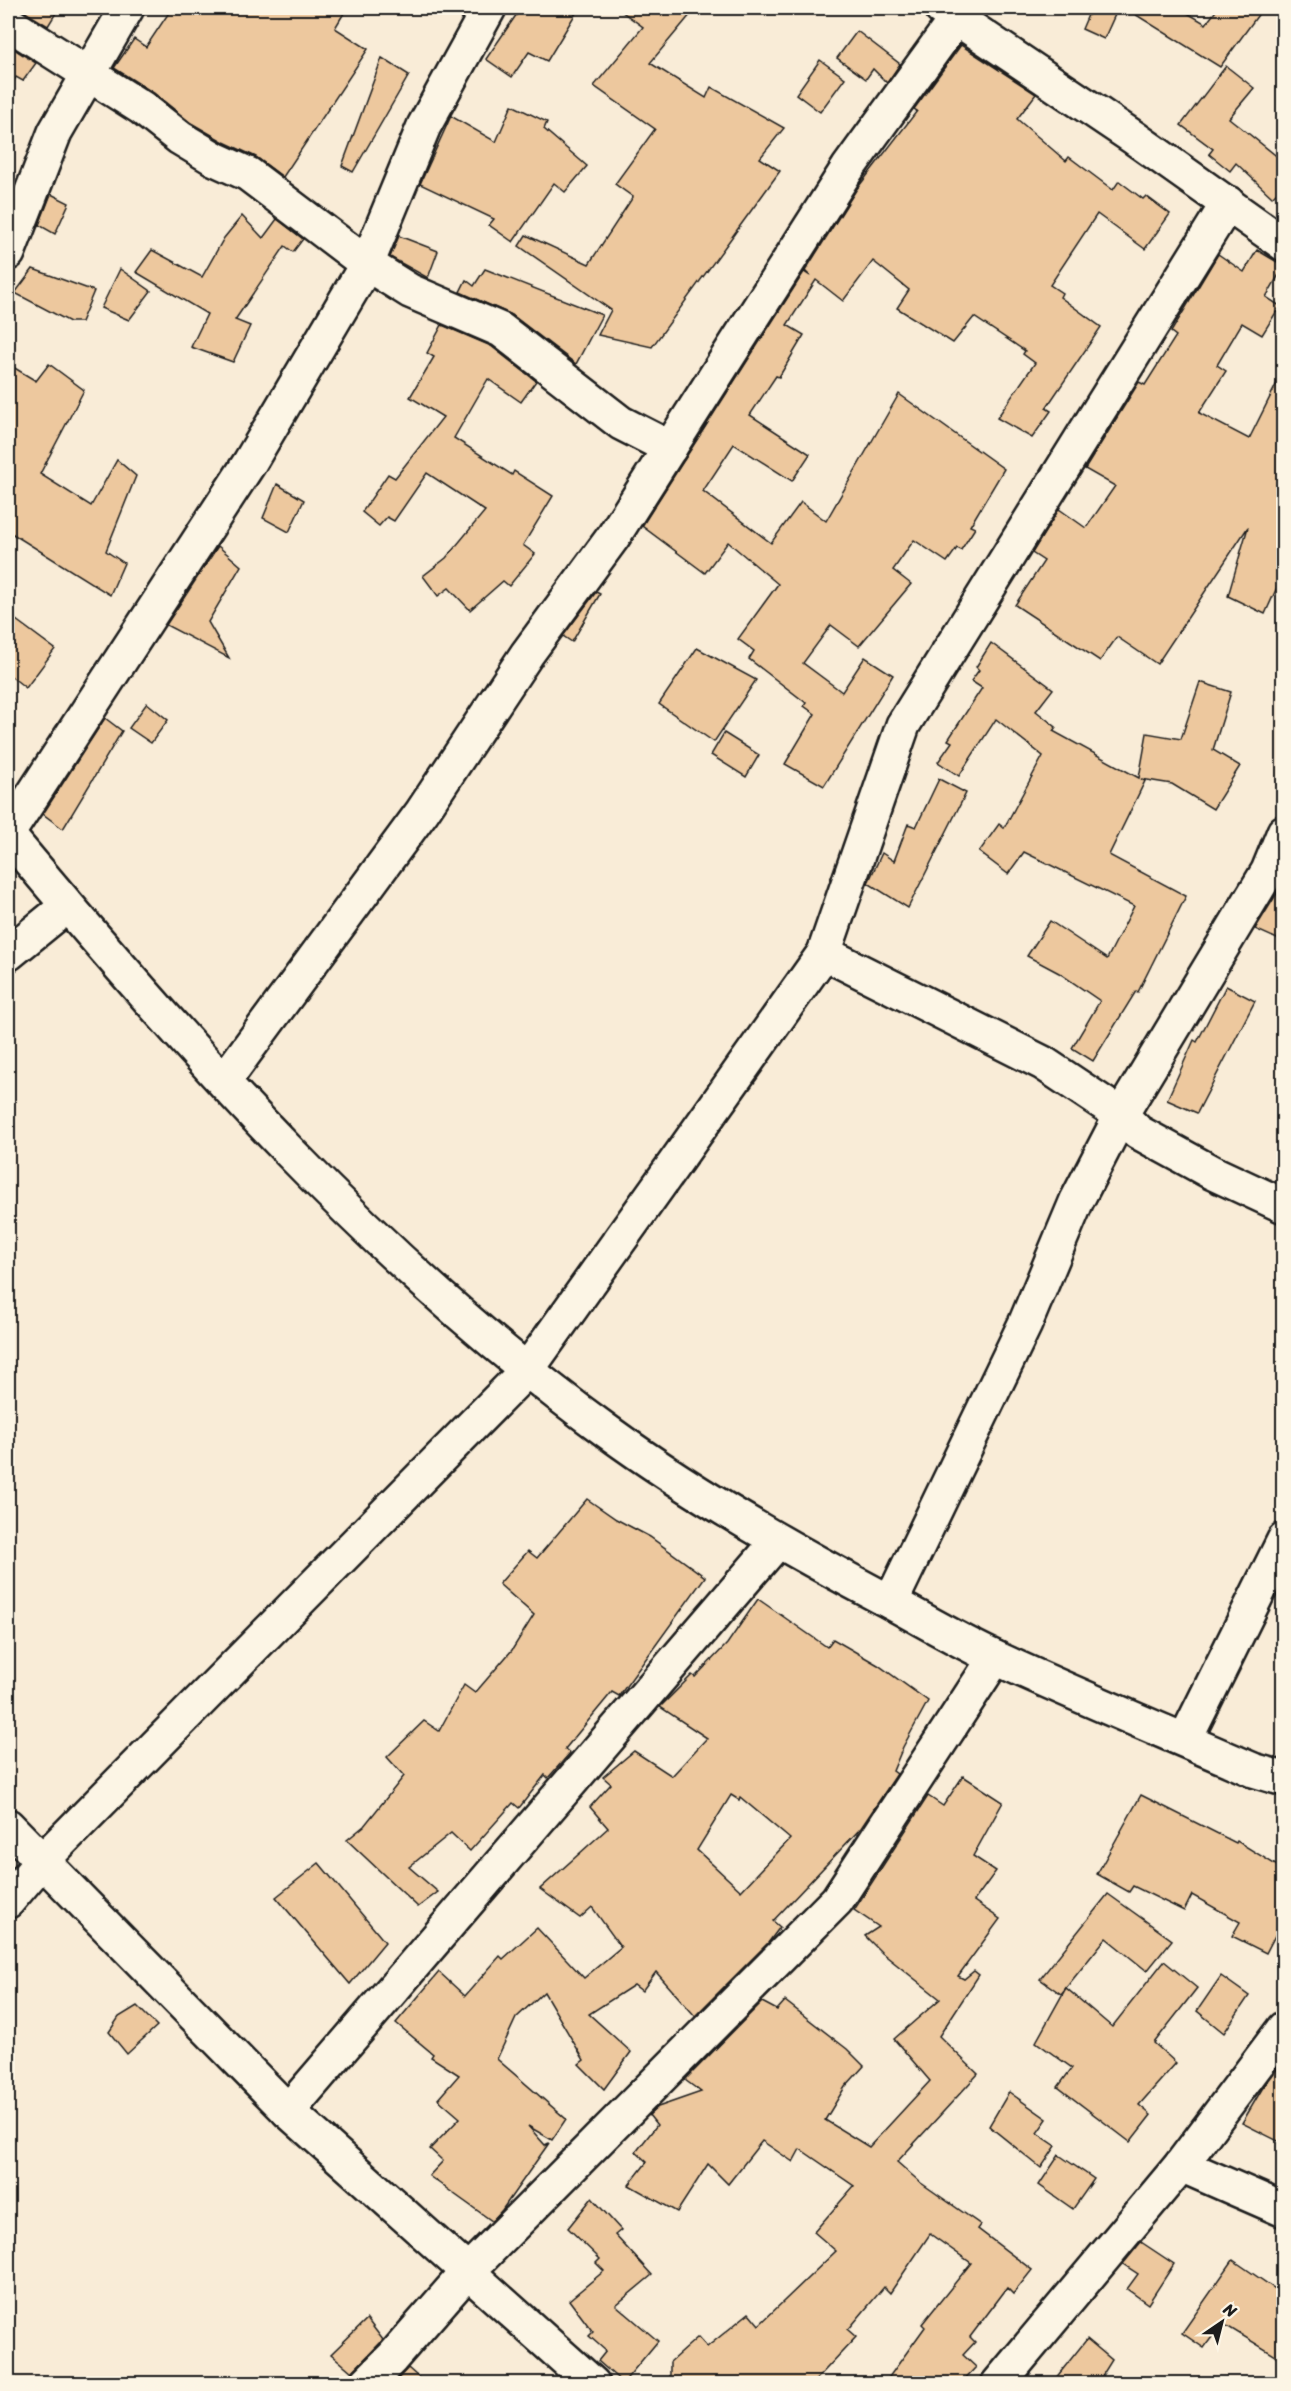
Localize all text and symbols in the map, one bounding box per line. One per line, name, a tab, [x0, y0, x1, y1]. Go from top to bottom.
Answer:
north arrow	[1192, 2292, 1252, 2352]
text: N	[1217, 2294, 1244, 2326]

